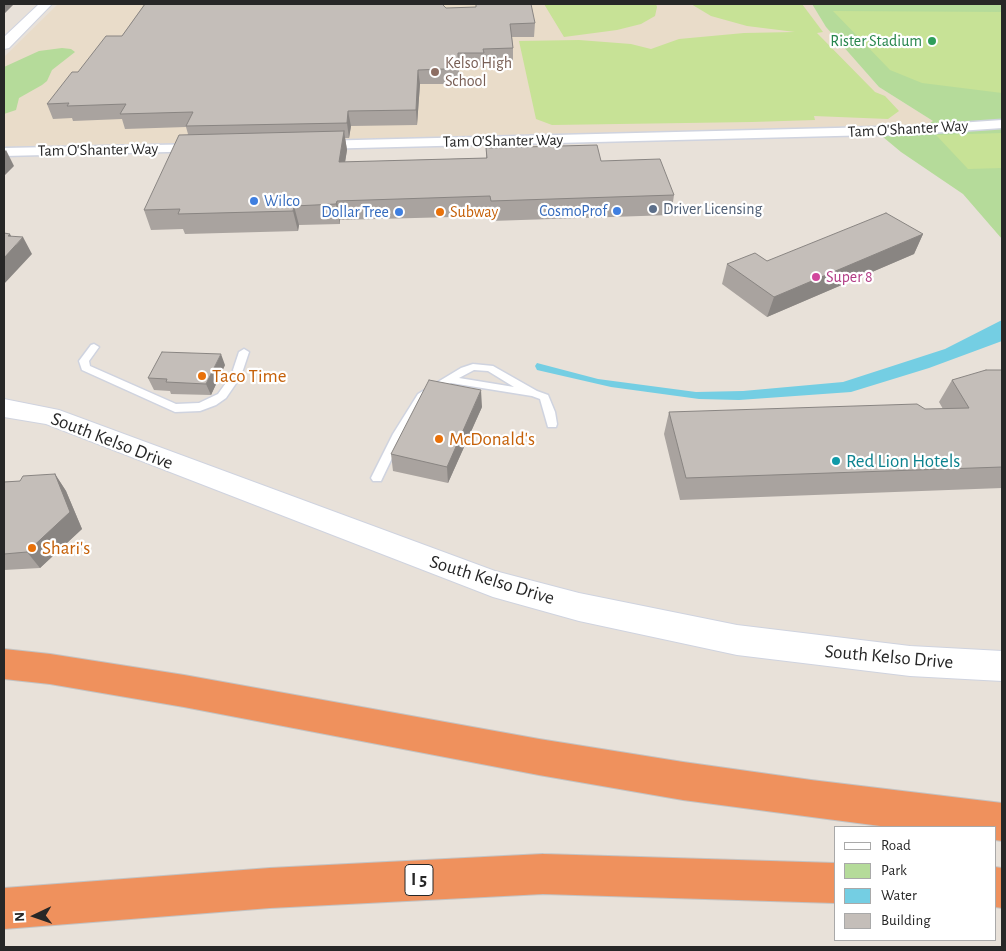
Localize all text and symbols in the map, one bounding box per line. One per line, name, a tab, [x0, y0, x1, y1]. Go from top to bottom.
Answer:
place label: Rister Stadium	[830, 31, 922, 51]
marker: Rister Stadium	[926, 35, 938, 47]
place label: Kelso High School	[445, 53, 512, 91]
marker: Kelso High School	[429, 66, 441, 78]
street label: Tam O'Shanter Way	[847, 116, 969, 142]
street label: Tam O'Shanter Way	[442, 130, 564, 152]
street label: Tam O'Shanter Way	[37, 139, 159, 161]
place label: Wilco	[264, 191, 300, 211]
marker: Wilco	[248, 195, 260, 207]
place label: Driver Licensing	[663, 199, 762, 219]
place label: CosmoProf	[539, 201, 607, 221]
place label: Dollar Tree	[321, 202, 389, 222]
place label: Subway	[450, 202, 498, 222]
marker: Driver Licensing	[647, 203, 659, 215]
marker: CosmoProf	[611, 205, 623, 217]
marker: Dollar Tree	[393, 206, 405, 218]
marker: Subway	[434, 206, 446, 218]
place label: Super 8	[826, 267, 873, 287]
marker: Super 8	[810, 271, 822, 283]
place label: Taco Time	[212, 365, 286, 387]
marker: Taco Time	[196, 370, 208, 382]
street label: South Kelso Drive	[48, 407, 176, 475]
place label: McDonald's	[449, 428, 535, 450]
marker: McDonald's	[433, 433, 445, 445]
place label: Red Lion Hotels	[846, 450, 960, 472]
marker: Red Lion Hotels	[830, 455, 842, 467]
place label: Shari's	[42, 537, 90, 559]
marker: Shari's	[26, 542, 38, 554]
street label: South Kelso Drive	[427, 550, 557, 610]
street label: South Kelso Drive	[824, 640, 954, 674]
legend	[834, 826, 996, 941]
text: Road	[881, 838, 911, 853]
text: Park	[881, 863, 907, 878]
road number: I 5	[405, 864, 433, 896]
text: Water	[881, 888, 917, 903]
north arrow	[10, 891, 60, 941]
text: N	[13, 912, 27, 922]
text: Building	[881, 913, 931, 928]

